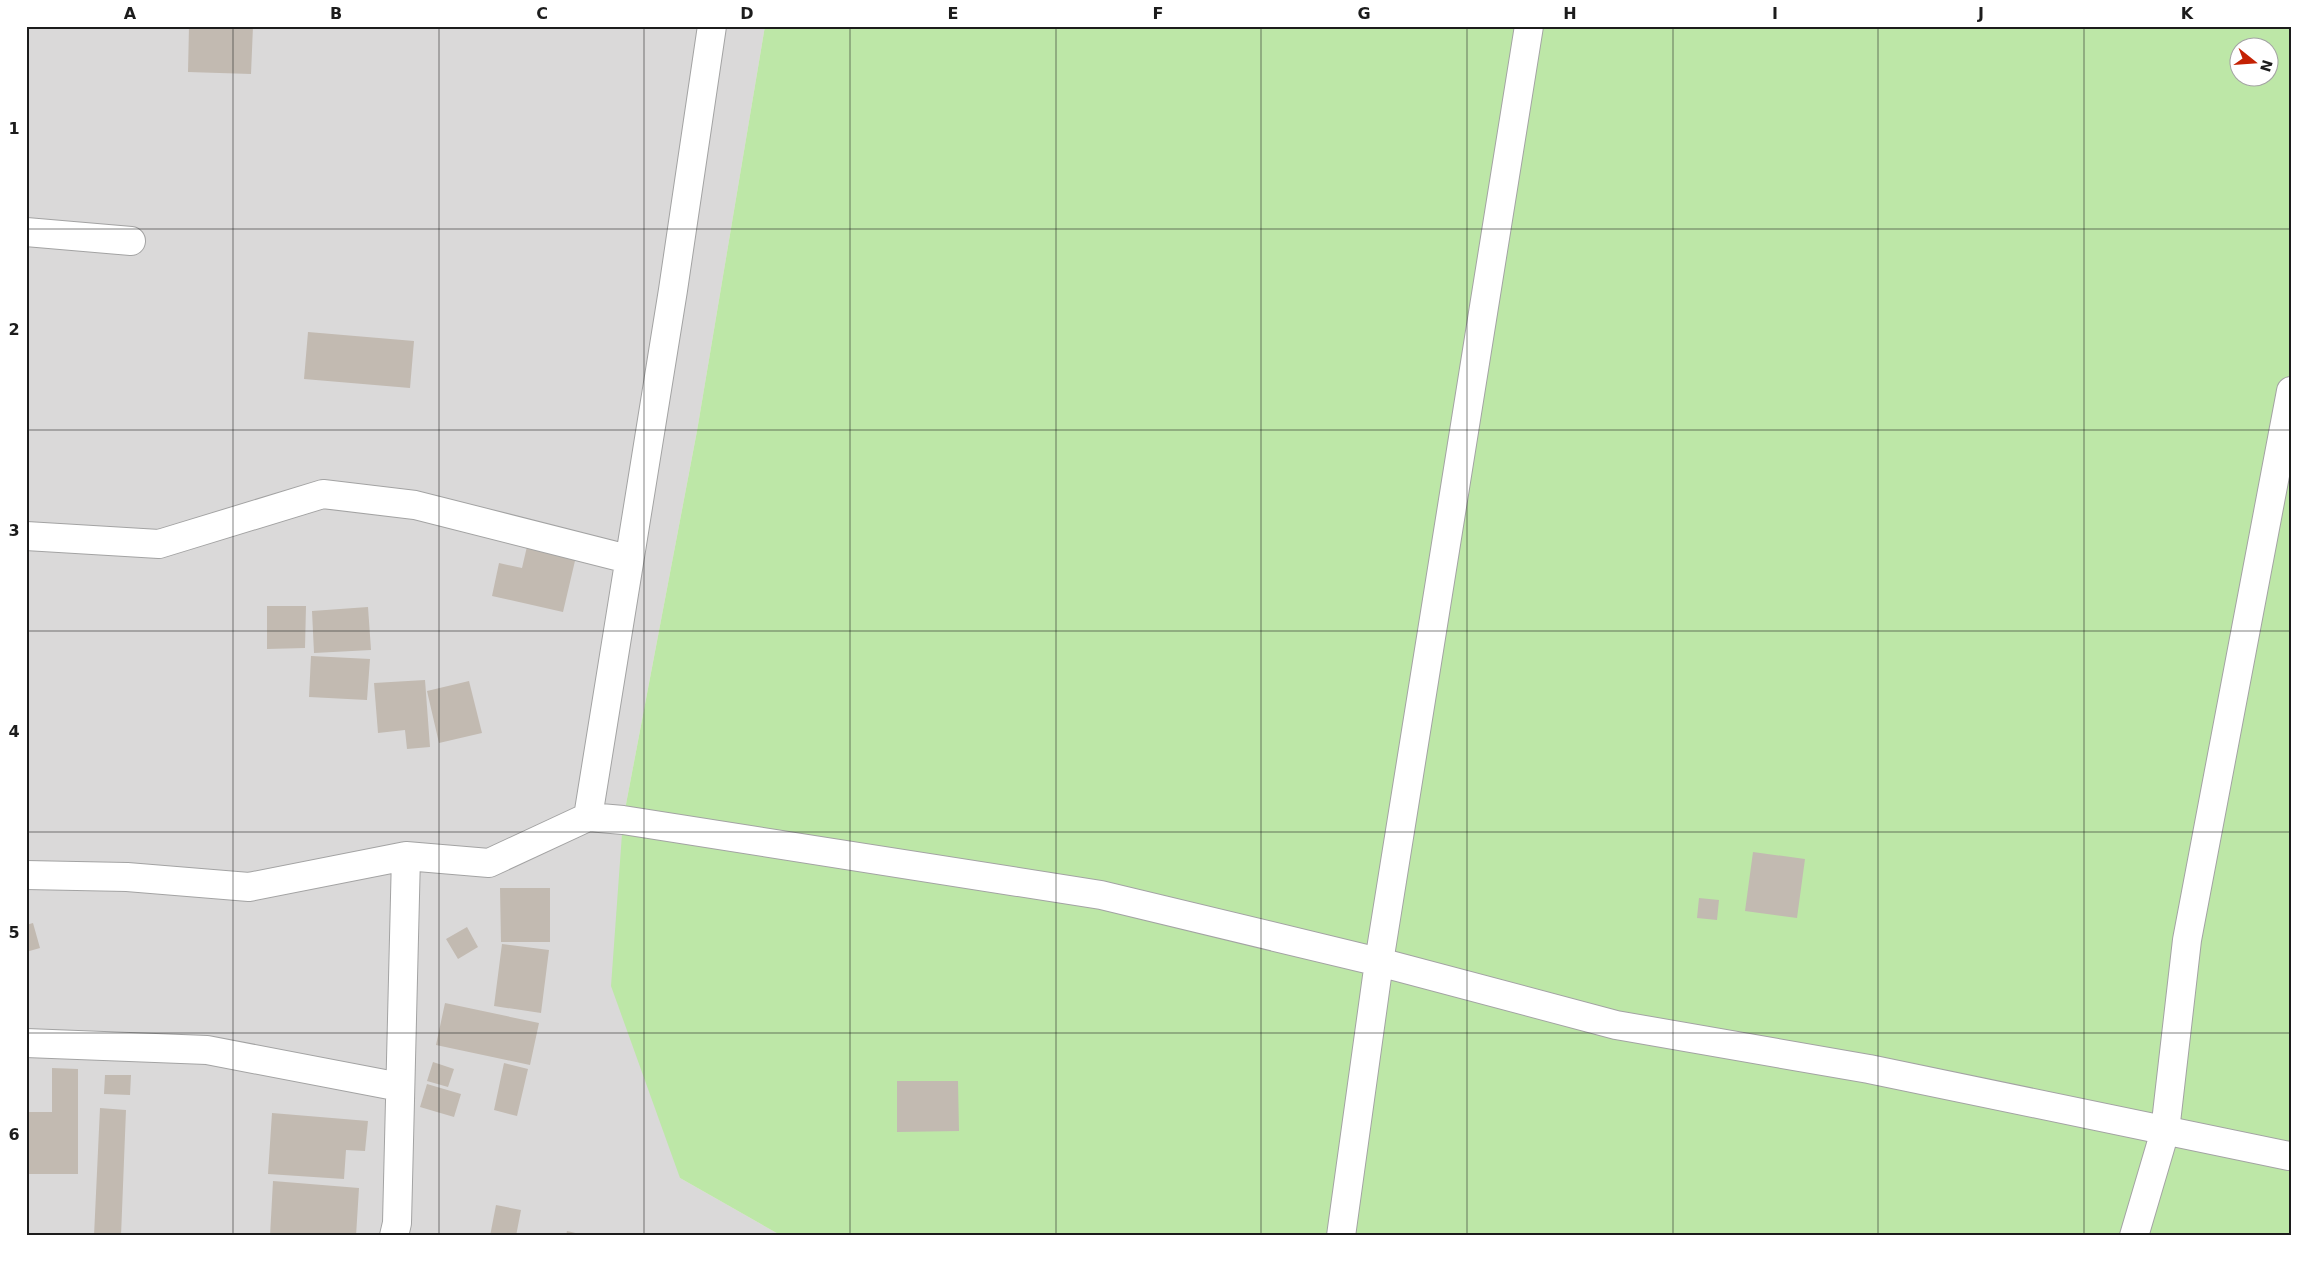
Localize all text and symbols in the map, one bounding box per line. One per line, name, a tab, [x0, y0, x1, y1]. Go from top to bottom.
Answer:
text: A	[124, 4, 137, 23]
text: B	[330, 4, 342, 23]
text: C	[536, 4, 548, 23]
text: D	[740, 4, 754, 23]
text: E	[948, 4, 958, 23]
text: F	[1153, 4, 1163, 23]
text: G	[1357, 4, 1371, 23]
text: H	[1563, 4, 1577, 23]
text: I	[1772, 4, 1778, 23]
text: J	[1977, 4, 1984, 23]
text: K	[2181, 4, 2194, 23]
north arrow	[2230, 38, 2280, 88]
text: N	[2257, 58, 2276, 74]
text: 1	[8, 119, 20, 138]
text: 2	[8, 320, 20, 339]
text: 3	[8, 521, 20, 540]
text: 4	[8, 722, 20, 741]
text: 5	[8, 923, 20, 942]
text: 6	[8, 1125, 20, 1144]

